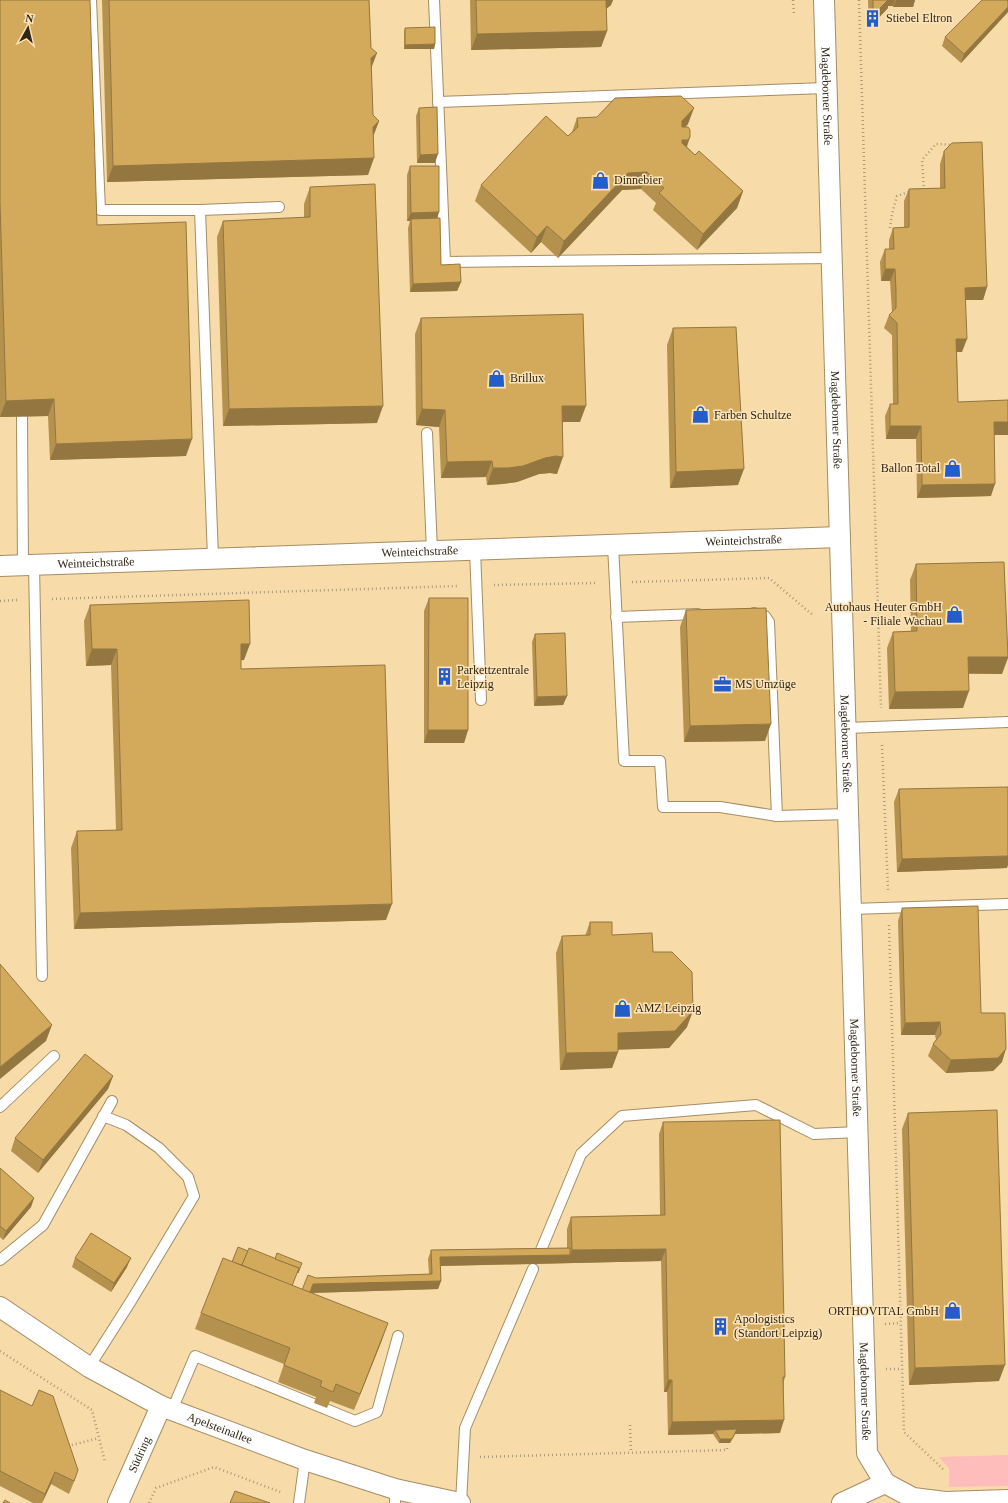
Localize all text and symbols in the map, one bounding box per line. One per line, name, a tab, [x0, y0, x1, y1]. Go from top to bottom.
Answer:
north arrow	[8, 8, 48, 48]
building icon: Stiebel Eltron	[863, 8, 883, 28]
place label: Stiebel Eltron	[886, 11, 952, 25]
text: N	[25, 12, 34, 25]
street label: Magdeborner Straße	[818, 47, 835, 145]
shop icon: Dinnebier	[591, 170, 611, 190]
place label: Dinnebier	[614, 173, 662, 187]
shop icon: Brillux	[487, 368, 507, 388]
street label: Magdeborner Straße	[828, 370, 845, 469]
place label: Brillux	[510, 371, 544, 385]
shop icon: Farben Schultze	[691, 405, 711, 425]
place label: Farben Schultze	[714, 408, 792, 422]
shop icon: Ballon Total	[943, 458, 963, 478]
place label: Ballon Total	[881, 461, 941, 475]
street label: Weinteichstraße	[705, 532, 782, 549]
street label: Weinteichstraße	[381, 543, 458, 560]
street label: Weinteichstraße	[57, 554, 135, 571]
place label: Autohaus Heuter GmbH - Filiale Wachau	[825, 600, 942, 628]
shop icon: Autohaus Heuter GmbH - Filiale Wachau	[945, 604, 965, 624]
place label: Parkettzentrale Leipzig	[457, 663, 529, 691]
building icon: Parkettzentrale Leipzig	[434, 667, 454, 687]
office icon: MS Umzüge	[712, 674, 732, 694]
place label: MS Umzüge	[735, 677, 796, 691]
street label: Magdeborner Straße	[838, 694, 854, 793]
shop icon: AMZ Leipzig	[612, 998, 632, 1018]
place label: AMZ Leipzig	[635, 1001, 701, 1015]
street label: Magdeborner Straße	[847, 1018, 864, 1117]
shop icon: ORTHOVITAL GmbH	[942, 1301, 962, 1321]
place label: ORTHOVITAL GmbH	[828, 1304, 939, 1318]
place label: Apologistics (Standort Leipzig)	[734, 1312, 822, 1340]
building icon: Apologistics (Standort Leipzig)	[711, 1316, 731, 1336]
street label: Magdeborner Straße	[857, 1342, 874, 1441]
street label: Apelsteinallee	[185, 1409, 254, 1447]
street label: Südring	[125, 1434, 154, 1475]

